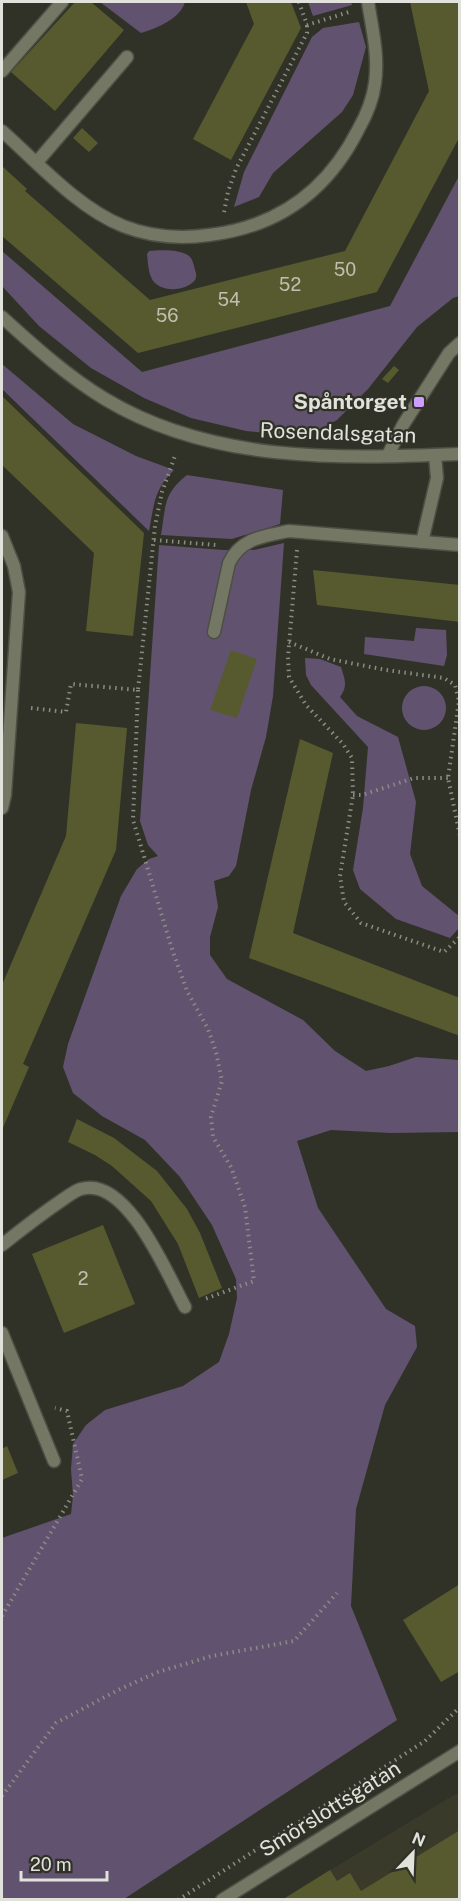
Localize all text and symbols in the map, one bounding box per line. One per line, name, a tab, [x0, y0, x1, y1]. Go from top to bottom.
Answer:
house number: 50	[334, 259, 356, 280]
house number: 52	[279, 274, 301, 295]
house number: 54	[218, 289, 240, 310]
house number: 56	[156, 305, 178, 326]
place label: Spåntorget	[293, 389, 407, 414]
marker: Spåntorget	[412, 395, 426, 409]
street label: Rosendalsgatan	[259, 417, 417, 448]
house number: 2	[78, 1268, 88, 1289]
street label: Smörslottsgatan	[255, 1755, 405, 1862]
north arrow	[383, 1823, 443, 1883]
text: N	[409, 1828, 428, 1851]
scale bar	[21, 1844, 106, 1882]
text: 20 m	[30, 1854, 72, 1875]

